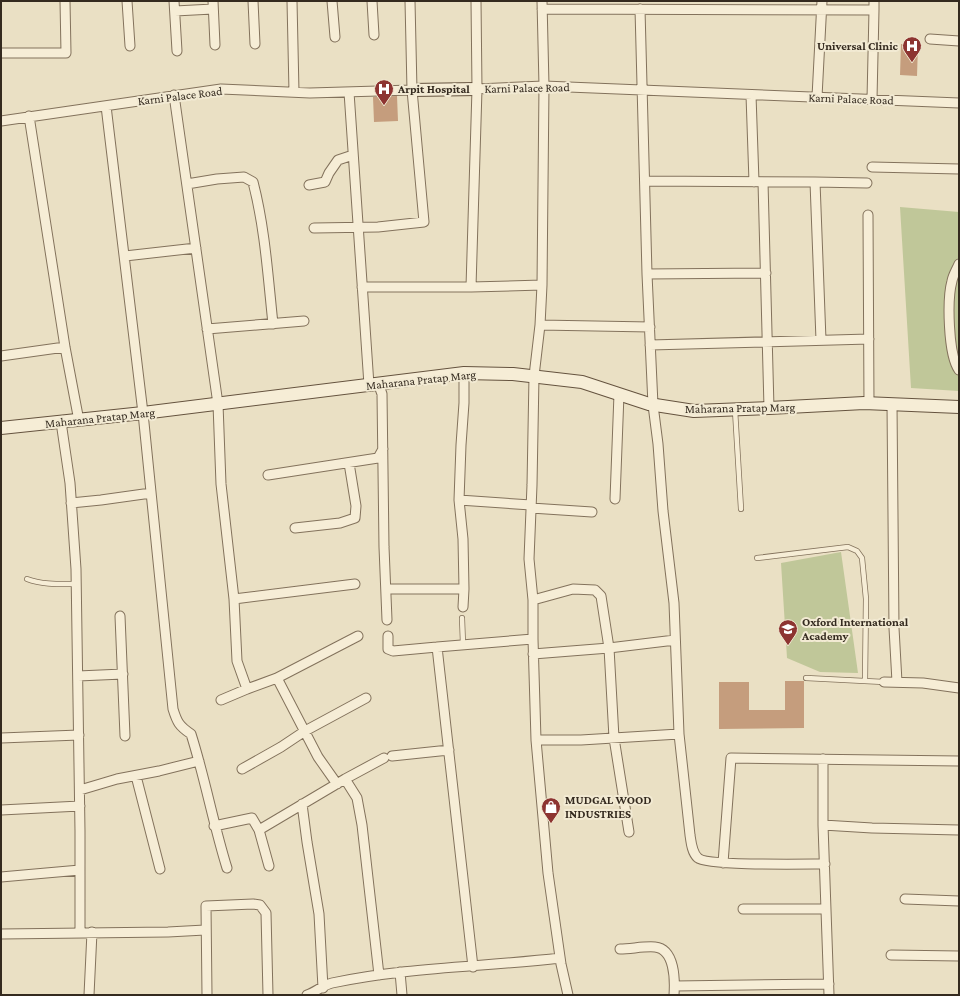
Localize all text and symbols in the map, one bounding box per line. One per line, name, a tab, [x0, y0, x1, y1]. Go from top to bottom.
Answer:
hospital icon: Universal Clinic	[901, 35, 923, 63]
place label: Universal Clinic	[817, 39, 899, 53]
hospital icon: Arpit Hospital	[373, 78, 395, 106]
street label: Karni Palace Road	[484, 80, 570, 96]
place label: Arpit Hospital	[397, 82, 470, 96]
street label: Karni Palace Road	[137, 84, 224, 108]
street label: Karni Palace Road	[808, 91, 895, 108]
street label: Maharana Pratap Marg	[365, 367, 477, 393]
street label: Maharana Pratap Marg	[685, 400, 795, 416]
street label: Maharana Pratap Marg	[44, 405, 156, 431]
place label: Oxford International Academy	[801, 615, 909, 643]
school or university icon: Oxford International Academy	[777, 618, 799, 646]
place label: MUDGAL WOOD INDUSTRIES	[565, 793, 652, 821]
shop icon: MUDGAL WOOD INDUSTRIES	[540, 796, 562, 824]

